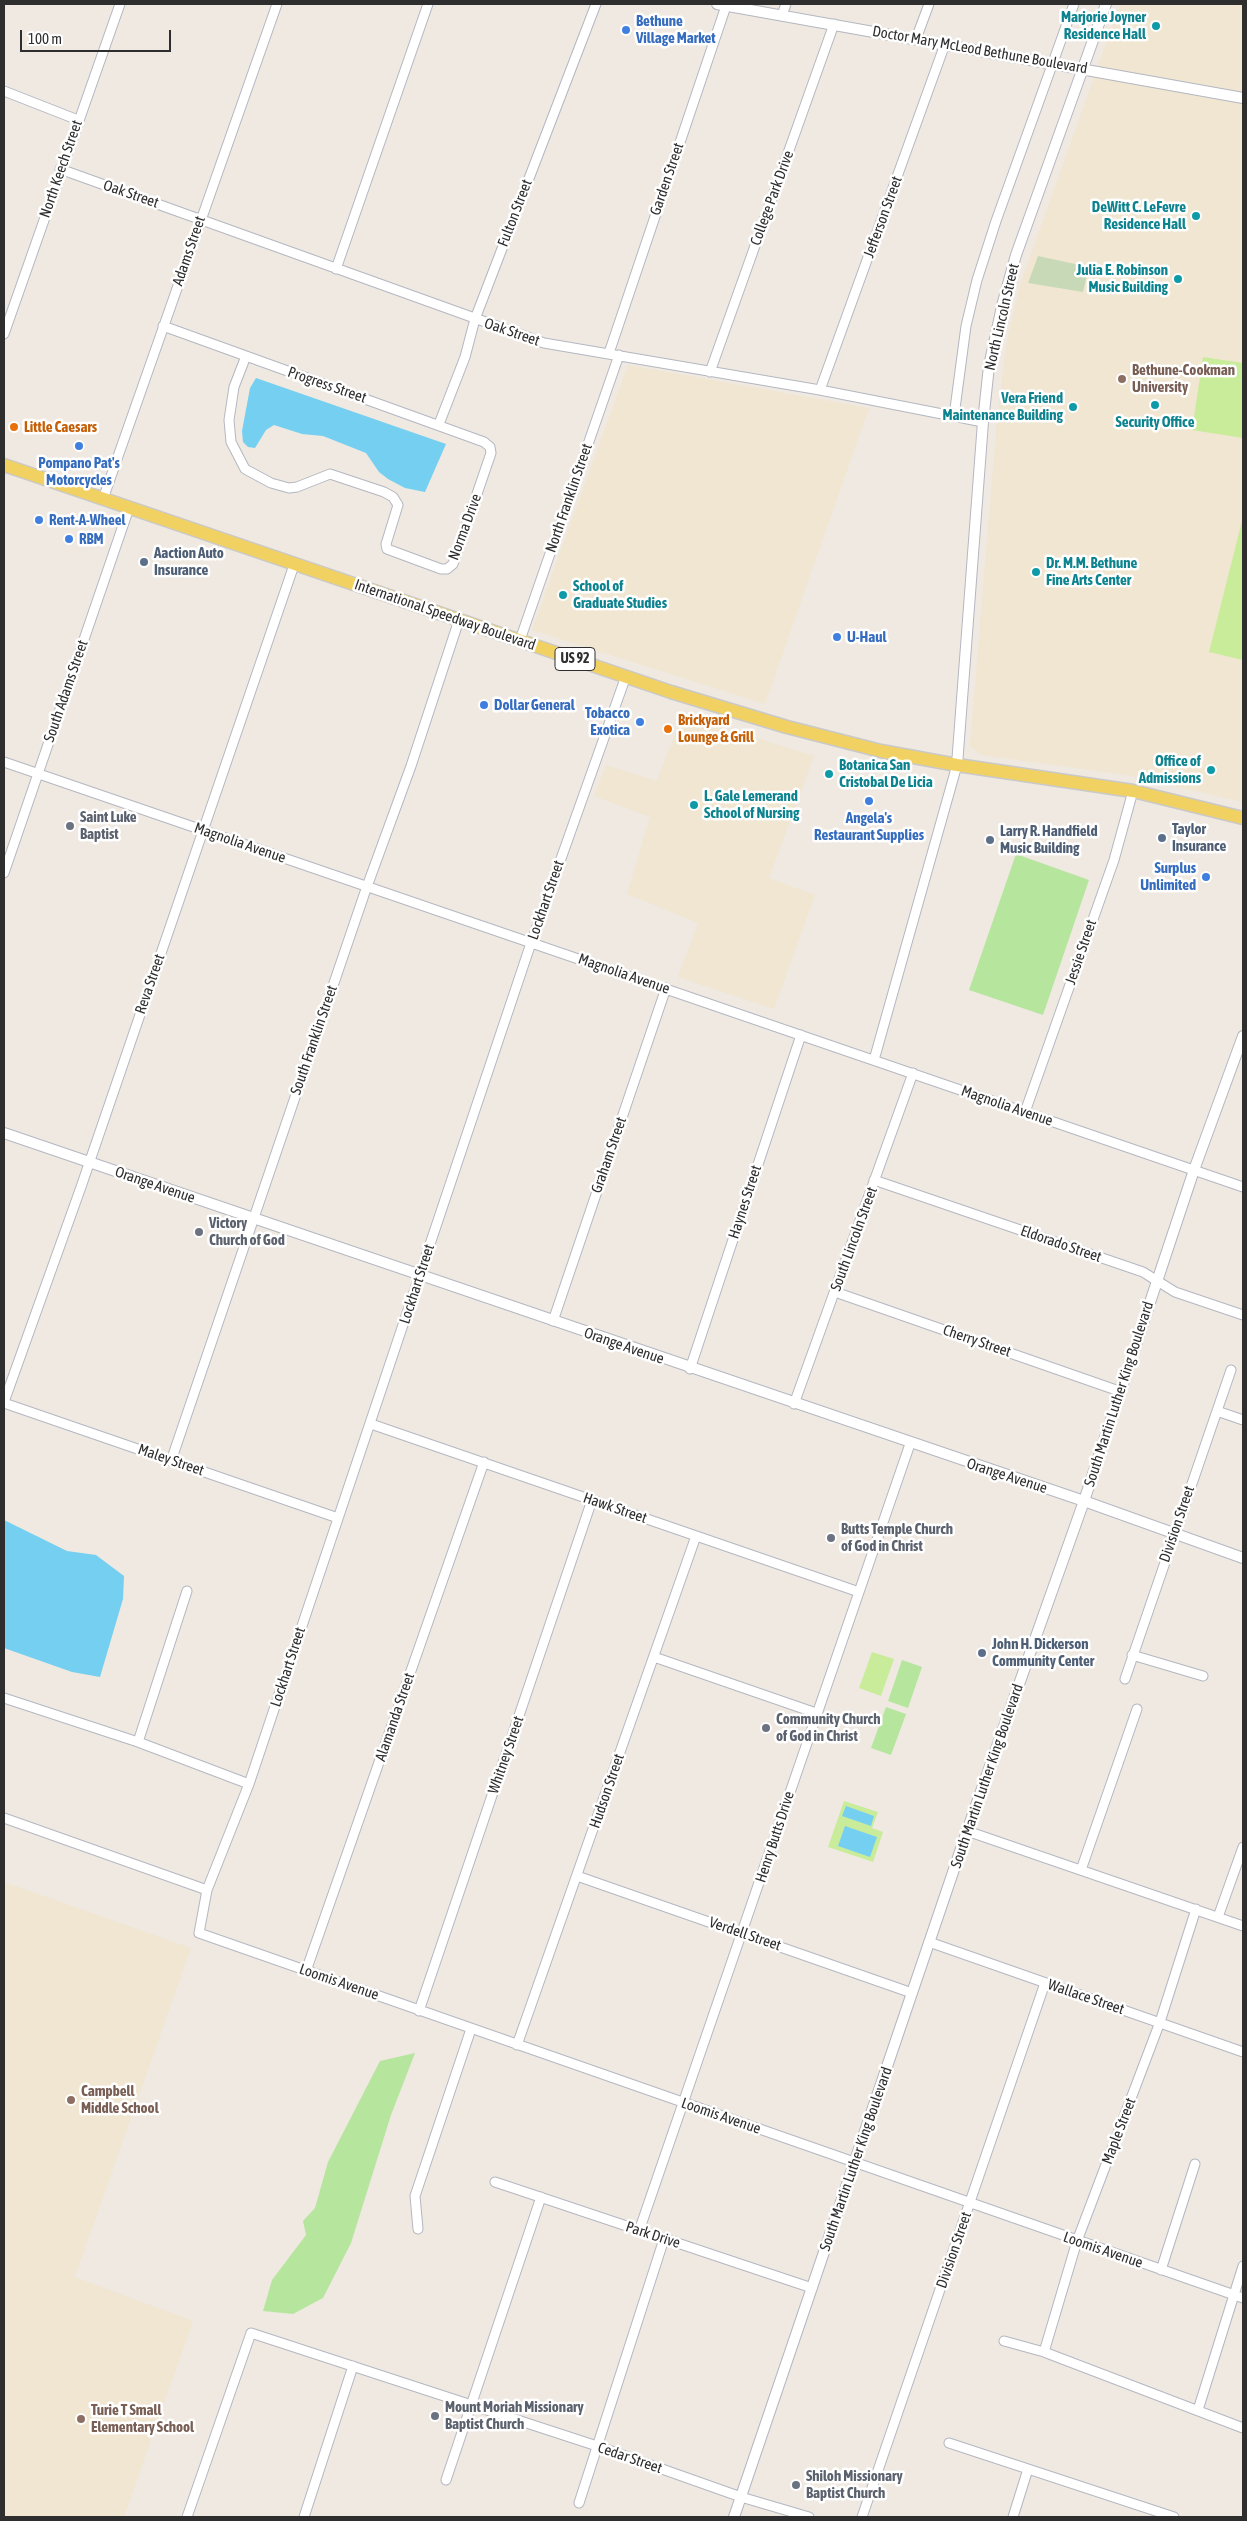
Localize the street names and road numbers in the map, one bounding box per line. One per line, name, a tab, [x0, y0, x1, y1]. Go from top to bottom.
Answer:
street label: Doctor Mary McLeod Bethune Boulevard	[871, 22, 1089, 78]
street label: North Keech Street	[36, 118, 86, 220]
street label: Garden Street	[646, 140, 688, 218]
street label: College Park Drive	[747, 148, 797, 248]
street label: Jefferson Street	[860, 174, 906, 260]
street label: Oak Street	[101, 176, 161, 212]
street label: Fulton Street	[494, 177, 536, 249]
street label: Adams Street	[169, 214, 209, 288]
street label: North Lincoln Street	[981, 262, 1023, 372]
street label: Oak Street	[482, 314, 542, 350]
street label: Progress Street	[285, 363, 369, 407]
street label: North Franklin Street	[542, 441, 596, 555]
street label: Norma Drive	[445, 491, 485, 563]
street label: International Speedway Boulevard	[352, 576, 538, 654]
street label: South Adams Street	[40, 638, 92, 744]
road number: US 92	[555, 648, 595, 671]
street label: Magnolia Avenue	[192, 819, 288, 867]
street label: Lockhart Street	[524, 858, 568, 942]
street label: Jessie Street	[1062, 917, 1100, 987]
street label: Magnolia Avenue	[576, 950, 672, 998]
street label: Reva Street	[131, 952, 169, 1016]
street label: South Franklin Street	[287, 983, 341, 1097]
street label: Magnolia Avenue	[959, 1082, 1055, 1130]
street label: Graham Street	[588, 1115, 630, 1195]
street label: Orange Avenue	[113, 1163, 197, 1207]
street label: Haynes Street	[725, 1163, 765, 1241]
street label: South Lincoln Street	[827, 1184, 881, 1294]
street label: Eldorado Street	[1018, 1222, 1104, 1266]
street label: Lockhart Street	[396, 1242, 438, 1326]
street label: South Martin Luther King Boulevard	[1081, 1299, 1157, 1489]
street label: Cherry Street	[941, 1321, 1013, 1361]
street label: Orange Avenue	[582, 1324, 666, 1368]
street label: Maley Street	[136, 1440, 206, 1480]
street label: Orange Avenue	[964, 1455, 1050, 1497]
street label: Division Street	[1156, 1483, 1198, 1565]
street label: Hawk Street	[581, 1489, 649, 1527]
street label: Lockhart Street	[267, 1625, 309, 1709]
street label: Alamanda Street	[371, 1670, 419, 1764]
street label: South Martin Luther King Boulevard	[947, 1682, 1027, 1870]
street label: Whitney Street	[484, 1714, 528, 1796]
street label: Hudson Street	[586, 1751, 628, 1831]
street label: Henry Butts Drive	[752, 1789, 798, 1885]
street label: Verdell Street	[707, 1913, 783, 1955]
street label: Loomis Avenue	[297, 1960, 381, 2004]
street label: Wallace Street	[1045, 1976, 1127, 2018]
street label: South Martin Luther King Boulevard	[816, 2065, 896, 2253]
street label: Loomis Avenue	[679, 2094, 763, 2138]
street label: Maple Street	[1098, 2095, 1140, 2167]
street label: Division Street	[933, 2209, 975, 2291]
street label: Park Drive	[623, 2218, 683, 2252]
street label: Loomis Avenue	[1061, 2228, 1145, 2272]
street label: Cedar Street	[595, 2439, 665, 2477]

